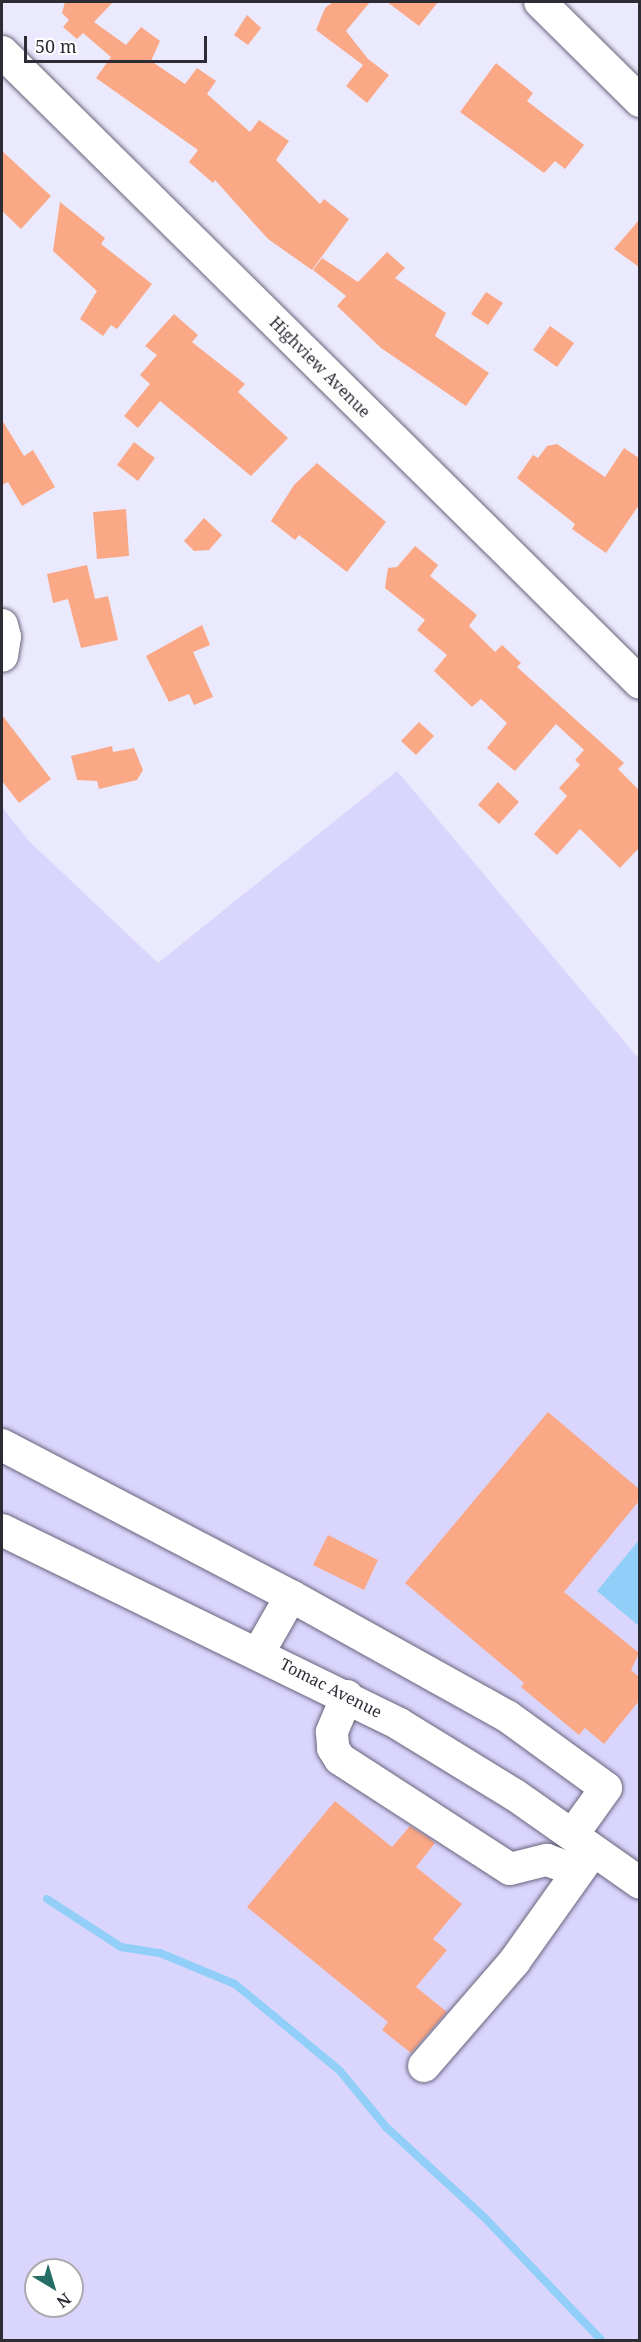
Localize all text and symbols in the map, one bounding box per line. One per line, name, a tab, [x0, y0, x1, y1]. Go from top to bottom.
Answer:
scale bar	[27, 24, 210, 62]
text: 50 m	[35, 34, 77, 58]
street label: Highview Avenue	[266, 313, 374, 421]
street label: Tomac Avenue	[277, 1654, 385, 1722]
north arrow	[24, 2258, 84, 2318]
text: N	[52, 2288, 76, 2313]

